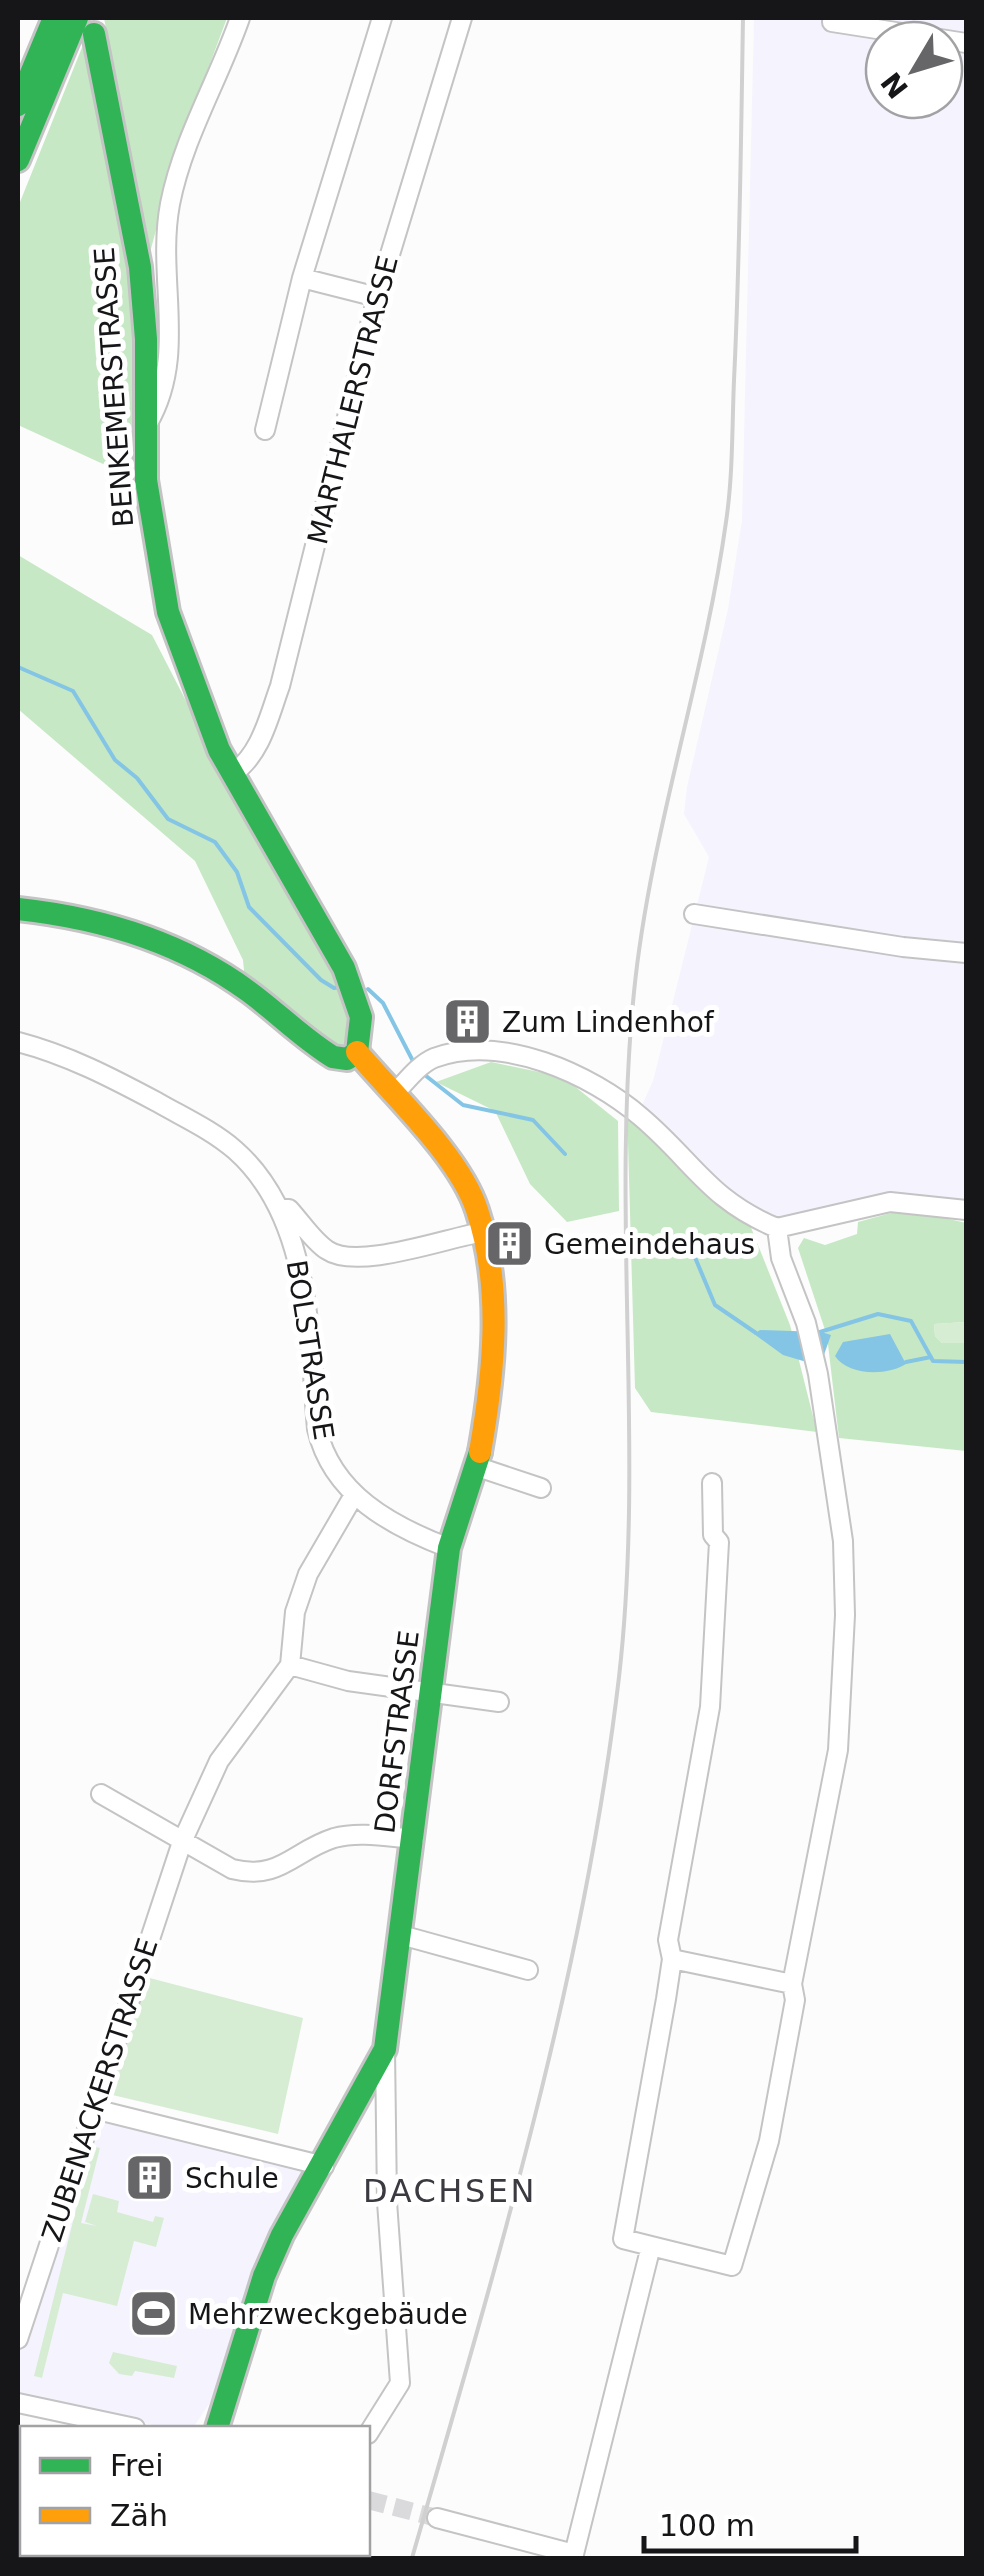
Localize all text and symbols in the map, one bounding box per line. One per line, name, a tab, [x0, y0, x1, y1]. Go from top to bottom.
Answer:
north arrow	[864, 20, 964, 120]
text: N	[874, 66, 915, 104]
street label: BENKEMERSTRASSE	[88, 246, 140, 528]
street label: MARTHALERSTRASSE	[301, 252, 405, 548]
building icon: Zum Lindenhof	[441, 996, 493, 1048]
place label: Zum Lindenhof	[502, 1006, 715, 1039]
building icon: Gemeindehaus	[483, 1218, 535, 1270]
place label: Gemeindehaus	[544, 1228, 755, 1261]
street label: BOLSTRASSE	[279, 1258, 341, 1442]
street label: DORFSTRASSE	[368, 1629, 426, 1835]
street label: ZUBENACKERSTRASSE	[35, 1934, 165, 2246]
building icon: Schule	[124, 2152, 176, 2204]
place label: Schule	[185, 2162, 279, 2195]
district label: DACHSEN	[363, 2172, 537, 2210]
sports icon: Mehrzweckgebäude	[127, 2288, 179, 2340]
place label: Mehrzweckgebäude	[188, 2298, 468, 2331]
legend	[20, 2426, 370, 2556]
text: Frei	[110, 2448, 164, 2483]
scale bar	[644, 2491, 856, 2553]
text: Zäh	[110, 2498, 168, 2533]
text: 100 m	[659, 2508, 755, 2543]

